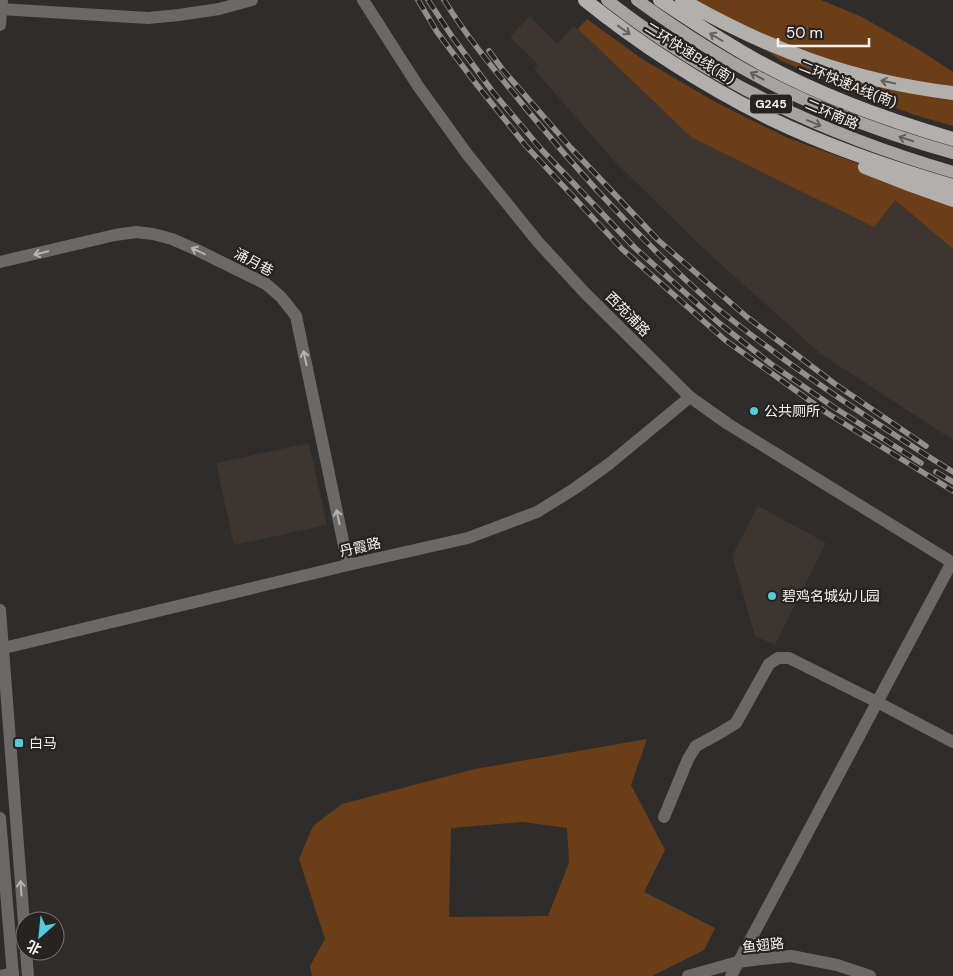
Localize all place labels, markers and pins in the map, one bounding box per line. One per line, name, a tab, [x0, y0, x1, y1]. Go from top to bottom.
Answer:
place label: 公共厕所	[764, 402, 820, 420]
marker: 公共厕所	[748, 405, 760, 417]
place label: 碧鸡名城幼儿园	[782, 587, 880, 605]
marker: 碧鸡名城幼儿园	[766, 590, 778, 602]
place label: 白马	[29, 734, 57, 752]
marker: 白马	[13, 737, 25, 749]

